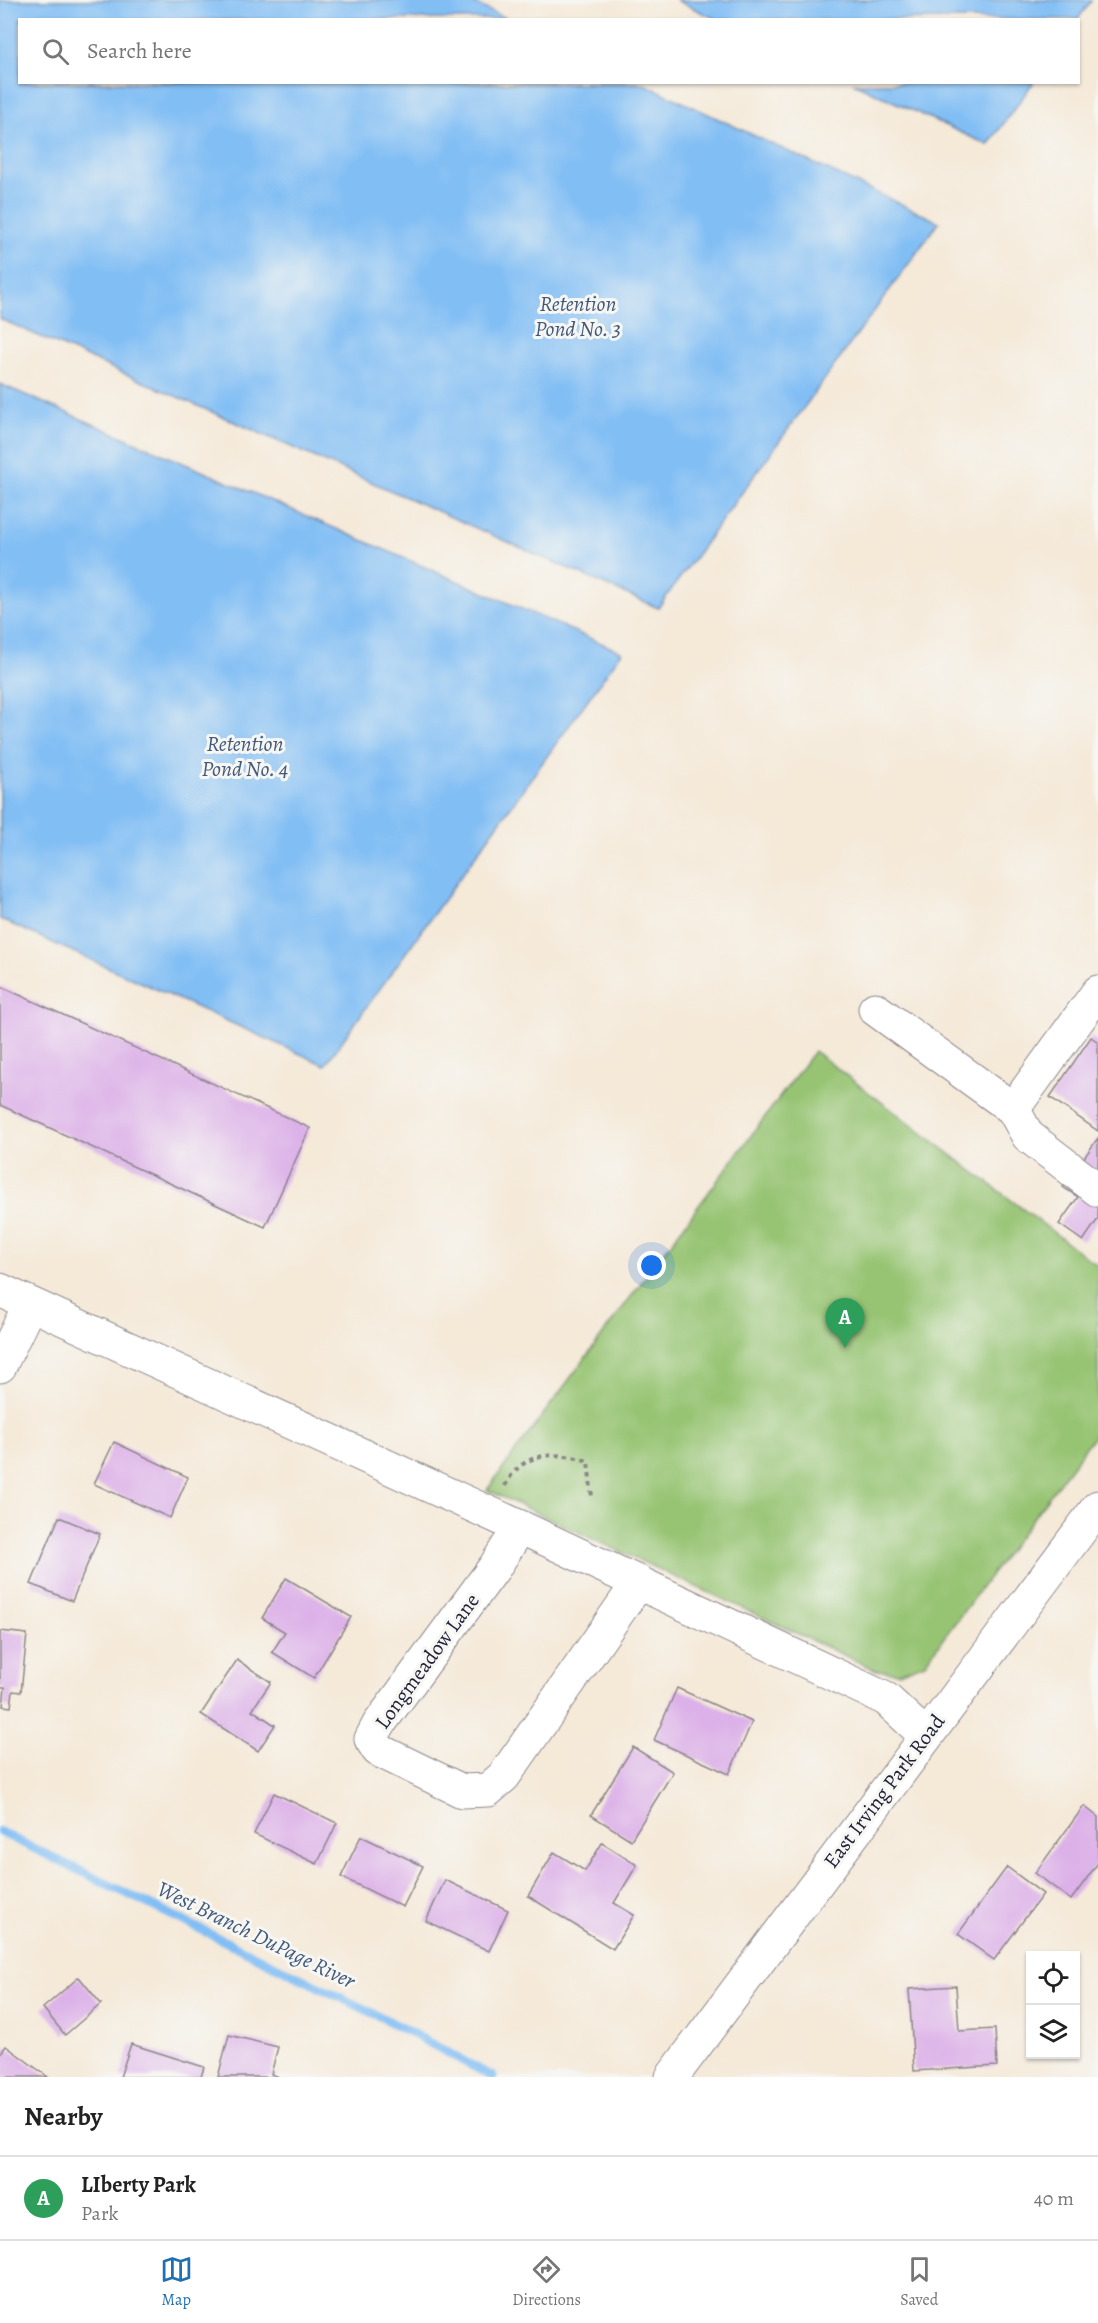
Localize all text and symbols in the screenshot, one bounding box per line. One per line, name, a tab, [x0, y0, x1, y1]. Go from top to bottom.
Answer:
search box	[18, 18, 1080, 84]
icon: search	[39, 35, 72, 68]
text: Search here	[87, 36, 192, 66]
water label: Retention Pond No. 3	[535, 289, 621, 344]
water label: Retention Pond No. 4	[201, 729, 289, 784]
your location	[637, 1251, 666, 1280]
pin: A	[826, 1298, 864, 1348]
street label: Longmeadow Lane	[368, 1587, 486, 1735]
street label: East Irving Park Road	[817, 1708, 952, 1874]
water label: West Branch DuPage River	[152, 1874, 361, 1997]
map controls	[1026, 1951, 1080, 2059]
button: locate	[1026, 1951, 1080, 2005]
button: layers	[1026, 2005, 1080, 2059]
text: Nearby	[24, 2099, 103, 2134]
text: LIberty Park	[81, 2170, 196, 2200]
text: A	[37, 2185, 50, 2212]
text: 40 m	[1034, 2185, 1074, 2212]
text: Park	[81, 2200, 119, 2227]
tab: Map	[160, 2253, 193, 2311]
tab: Directions	[512, 2253, 581, 2311]
tab: Saved	[900, 2253, 938, 2311]

